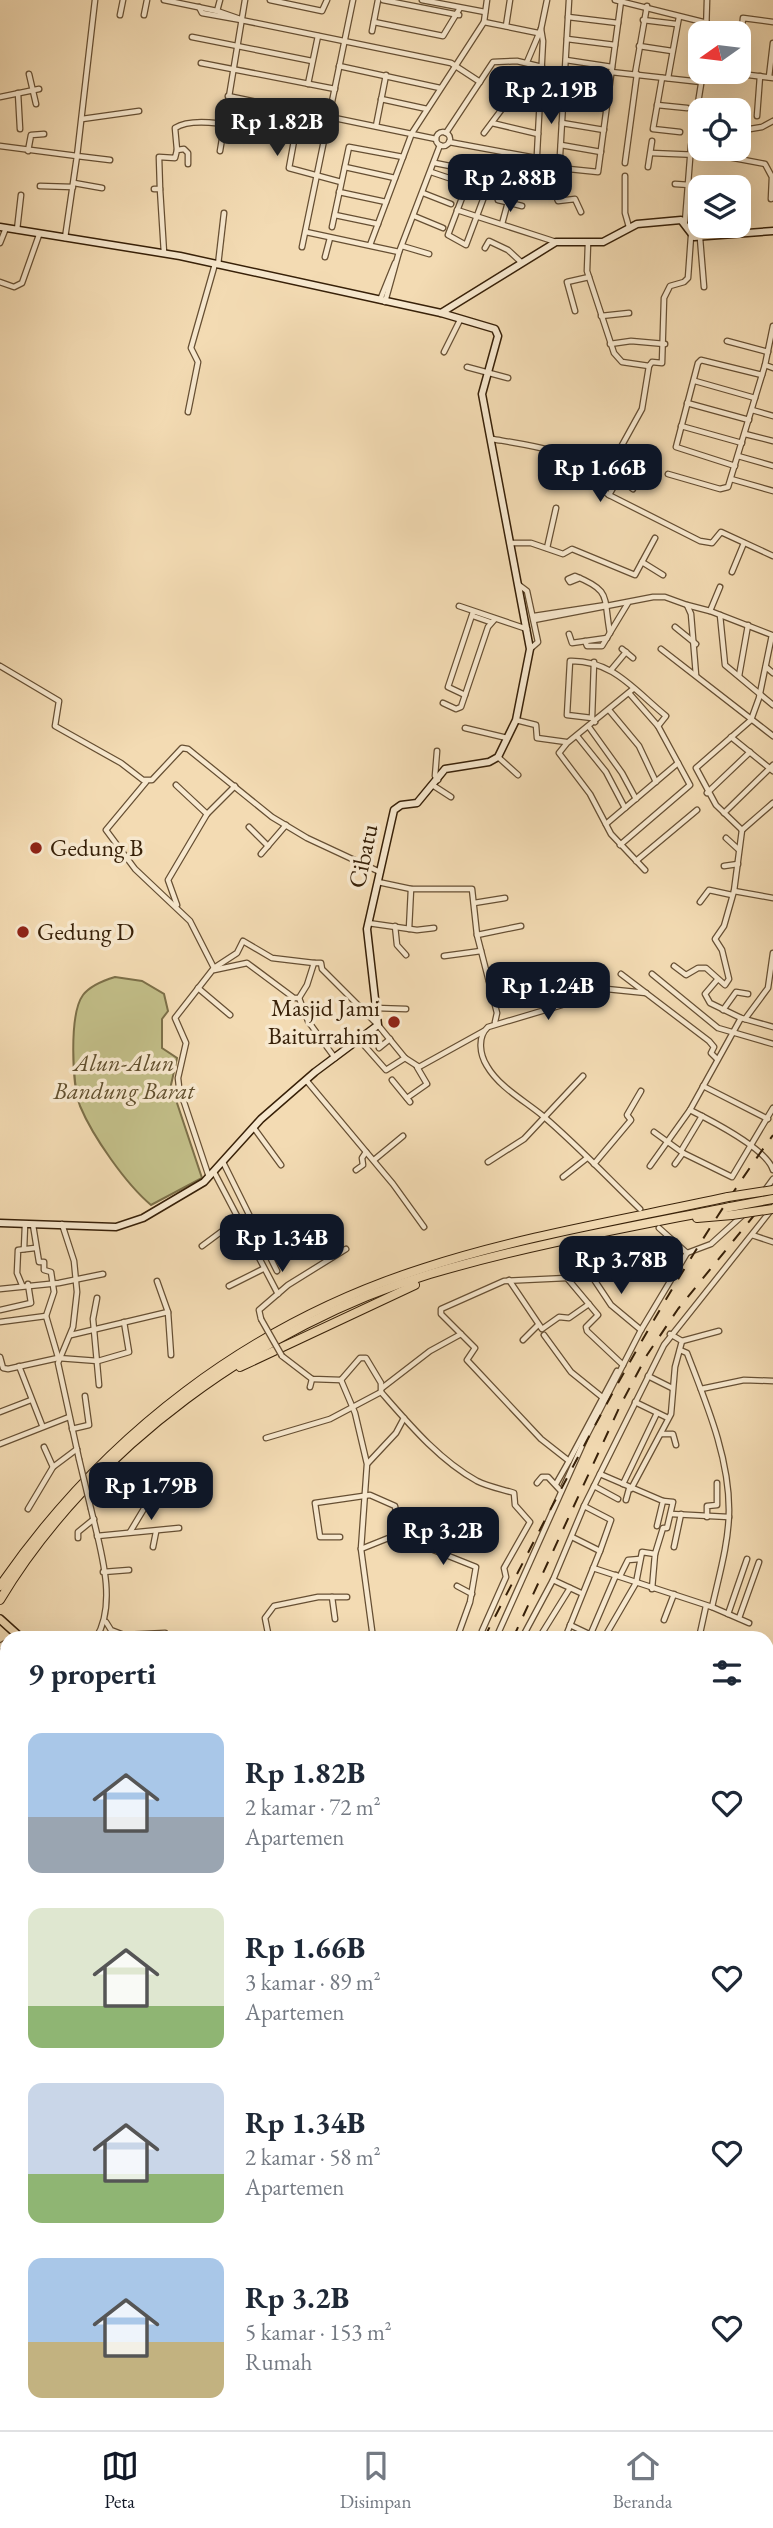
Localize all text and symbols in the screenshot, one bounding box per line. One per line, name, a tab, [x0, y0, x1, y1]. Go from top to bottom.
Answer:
north arrow	[688, 21, 751, 84]
map controls	[688, 21, 751, 238]
pin: Rp 2.19B	[479, 66, 623, 126]
text: Rp 2.19B	[505, 74, 597, 104]
button: locate	[688, 98, 751, 161]
pin: Rp 1.82B	[205, 99, 349, 158]
text: Rp 1.82B	[231, 106, 323, 136]
pin: Rp 2.88B	[438, 154, 582, 214]
text: Rp 2.88B	[464, 162, 556, 192]
button: layers	[688, 175, 751, 238]
pin: Rp 1.66B	[528, 444, 672, 504]
text: Rp 1.66B	[554, 452, 646, 482]
street label: Cibatu	[341, 821, 384, 891]
place label: Gedung B	[50, 832, 143, 863]
marker: Gedung B	[28, 840, 44, 856]
place label: Gedung D	[37, 916, 134, 947]
marker: Gedung D	[15, 924, 31, 940]
pin: Rp 1.24B	[476, 962, 620, 1022]
text: Rp 1.24B	[502, 970, 594, 1000]
place label: Masjid Jami Baiturrahim	[268, 992, 380, 1051]
marker: Masjid Jami Baiturrahim	[386, 1014, 402, 1030]
park label: Alun-Alun Bandung Barat	[52, 1047, 196, 1106]
pin: Rp 1.34B	[210, 1214, 354, 1274]
text: Rp 1.34B	[236, 1222, 328, 1252]
pin: Rp 3.78B	[549, 1236, 693, 1296]
text: Rp 3.78B	[575, 1244, 667, 1274]
pin: Rp 1.79B	[79, 1462, 223, 1522]
text: Rp 1.79B	[105, 1470, 197, 1500]
pin: Rp 3.2B	[378, 1508, 508, 1567]
text: Rp 3.2B	[403, 1515, 483, 1545]
text: 9 properti	[28, 1654, 156, 1693]
icon: filters	[708, 1654, 746, 1692]
text: Rp 1.82B	[245, 1753, 365, 1792]
icon: home	[84, 1761, 168, 1845]
icon: heart	[708, 1784, 746, 1822]
text: 2 kamar · 72 m²	[245, 1792, 381, 1822]
text: Apartemen	[245, 1822, 344, 1852]
text: Rp 1.66B	[245, 1928, 365, 1967]
icon: home	[84, 1936, 168, 2020]
icon: heart	[708, 1959, 746, 1997]
text: 3 kamar · 89 m²	[245, 1967, 381, 1997]
text: Apartemen	[245, 1997, 344, 2027]
text: Rp 1.34B	[245, 2103, 365, 2142]
icon: home	[84, 2111, 168, 2195]
icon: heart	[708, 2134, 746, 2172]
text: 2 kamar · 58 m²	[245, 2142, 381, 2172]
text: Apartemen	[245, 2172, 344, 2202]
text: Rp 3.2B	[245, 2278, 349, 2317]
icon: home	[84, 2286, 168, 2370]
icon: heart	[708, 2309, 746, 2347]
text: 5 kamar · 153 m²	[245, 2317, 392, 2347]
text: Rumah	[245, 2347, 312, 2377]
tab: Peta	[101, 2447, 139, 2514]
tab: Disimpan	[340, 2447, 411, 2514]
tab: Beranda	[613, 2447, 672, 2514]

